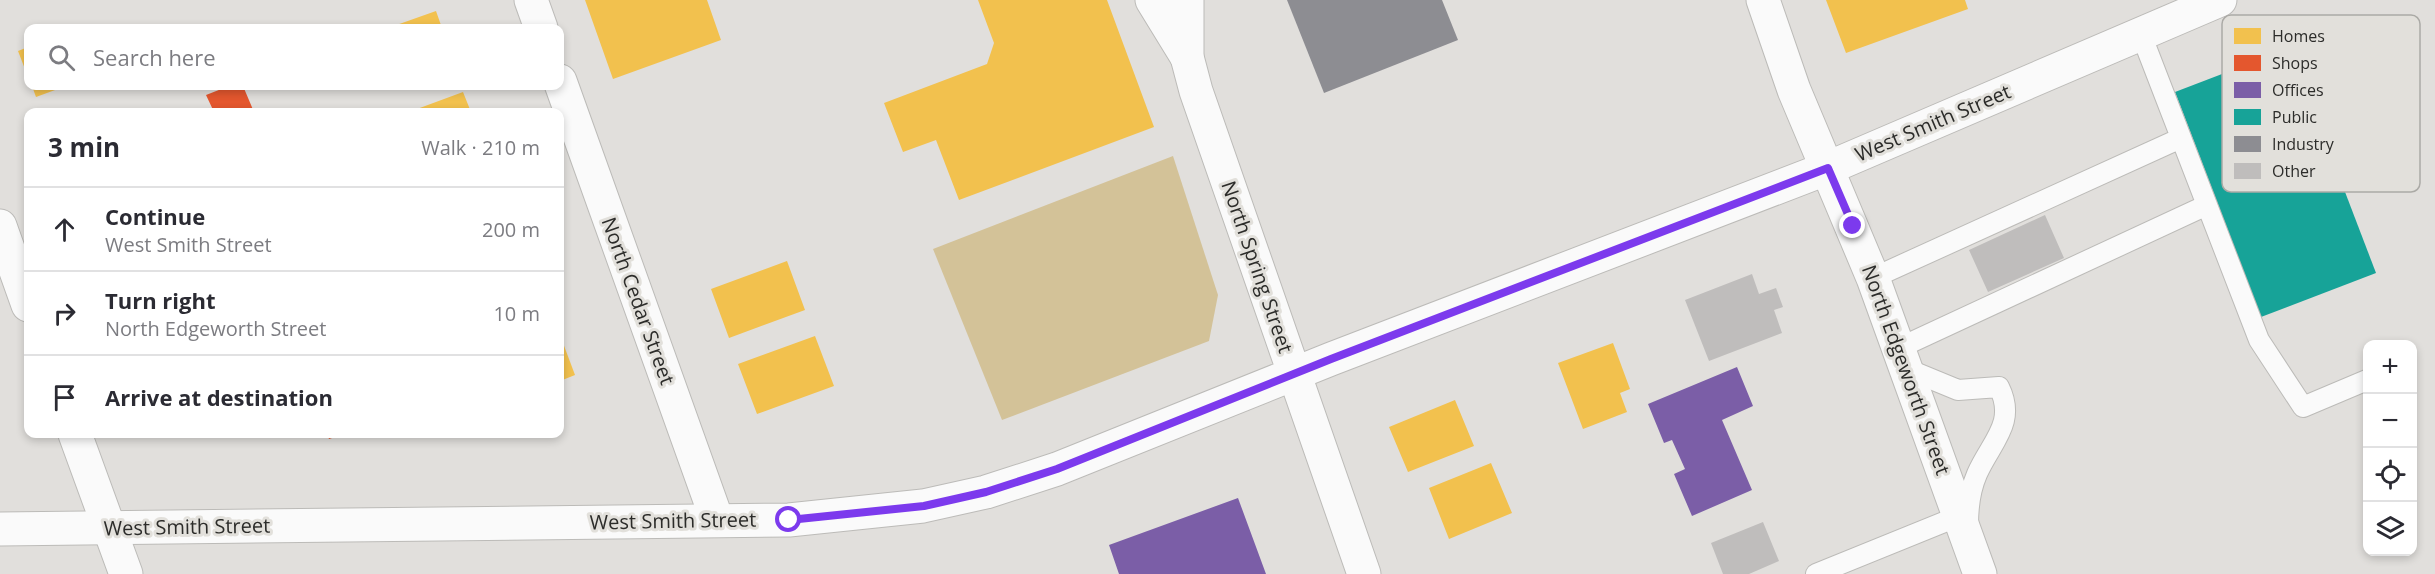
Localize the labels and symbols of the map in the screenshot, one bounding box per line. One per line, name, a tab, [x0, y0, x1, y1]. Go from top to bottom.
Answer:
legend	[2222, 15, 2420, 192]
text: Homes	[2272, 25, 2325, 47]
text: Shops	[2272, 52, 2318, 74]
street label: West Smith Street	[1851, 78, 2015, 168]
text: Offices	[2272, 79, 2324, 101]
text: Public	[2272, 106, 2317, 128]
text: Industry	[2272, 133, 2335, 155]
text: Other	[2272, 160, 2316, 182]
street label: North Spring Street	[1215, 177, 1300, 357]
route end	[1839, 212, 1865, 238]
street label: North Cedar Street	[596, 213, 681, 388]
street label: North Edgeworth Street	[1856, 261, 1957, 478]
street label: West Smith Street	[589, 506, 756, 535]
route start	[775, 506, 801, 532]
street label: West Smith Street	[103, 512, 270, 541]

